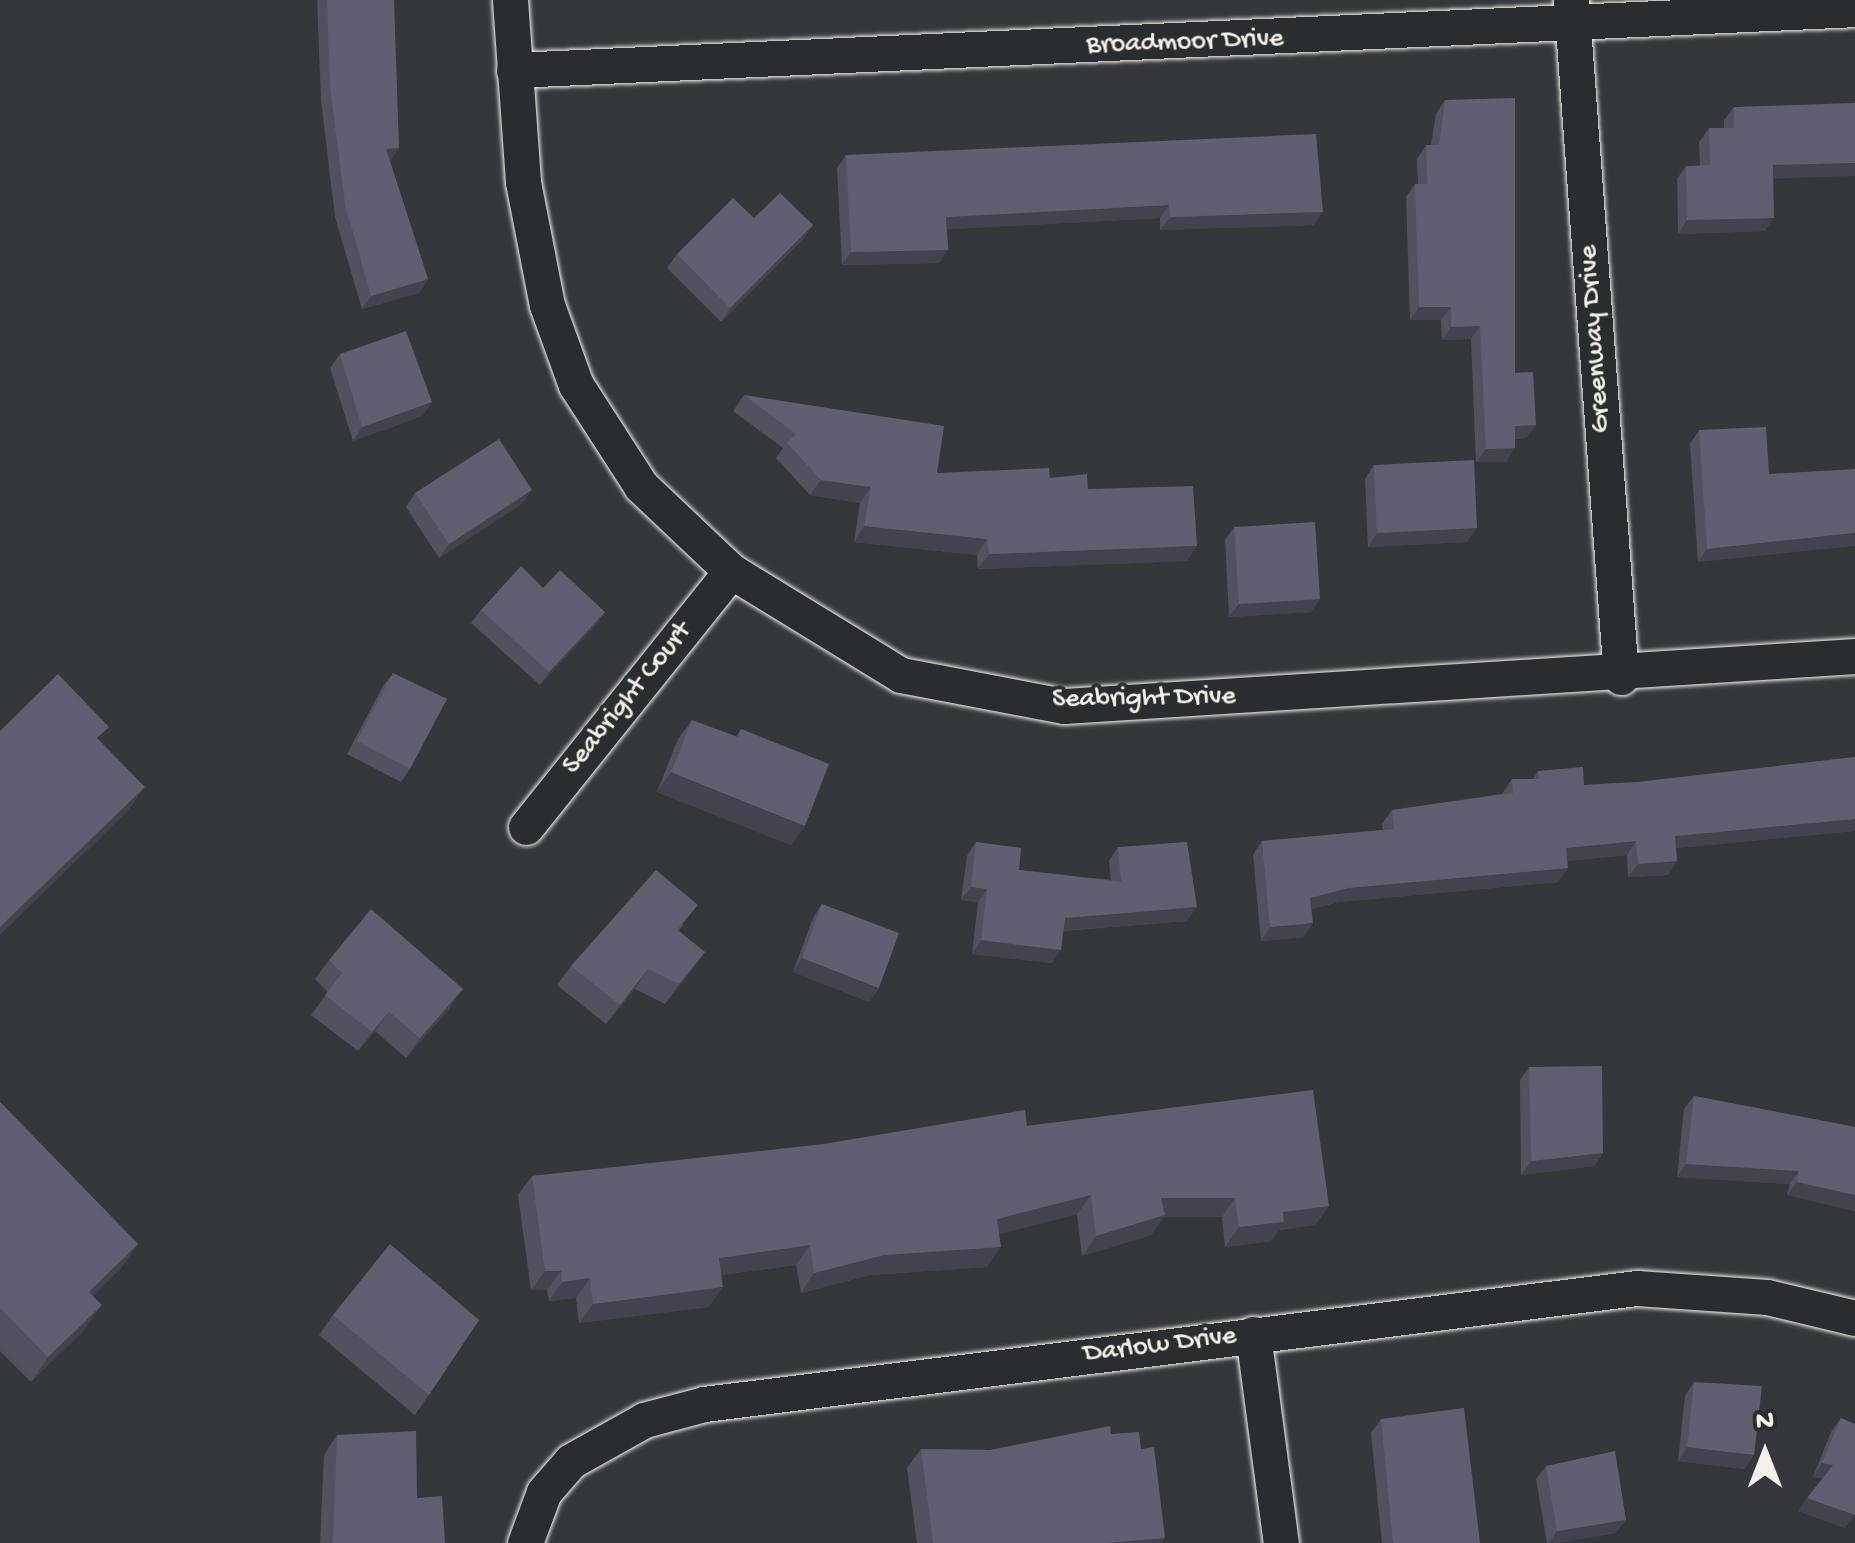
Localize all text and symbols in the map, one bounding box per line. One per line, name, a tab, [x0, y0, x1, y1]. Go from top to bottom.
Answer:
street label: Broadmoor Drive	[1086, 23, 1284, 63]
street label: Greenway Drive	[1573, 244, 1619, 434]
street label: Seabright Court	[556, 616, 700, 782]
street label: Seabright Drive	[1052, 681, 1236, 717]
street label: Darlow Drive	[1082, 1320, 1238, 1372]
north arrow	[1715, 1403, 1815, 1503]
text: N	[1756, 1406, 1774, 1439]

